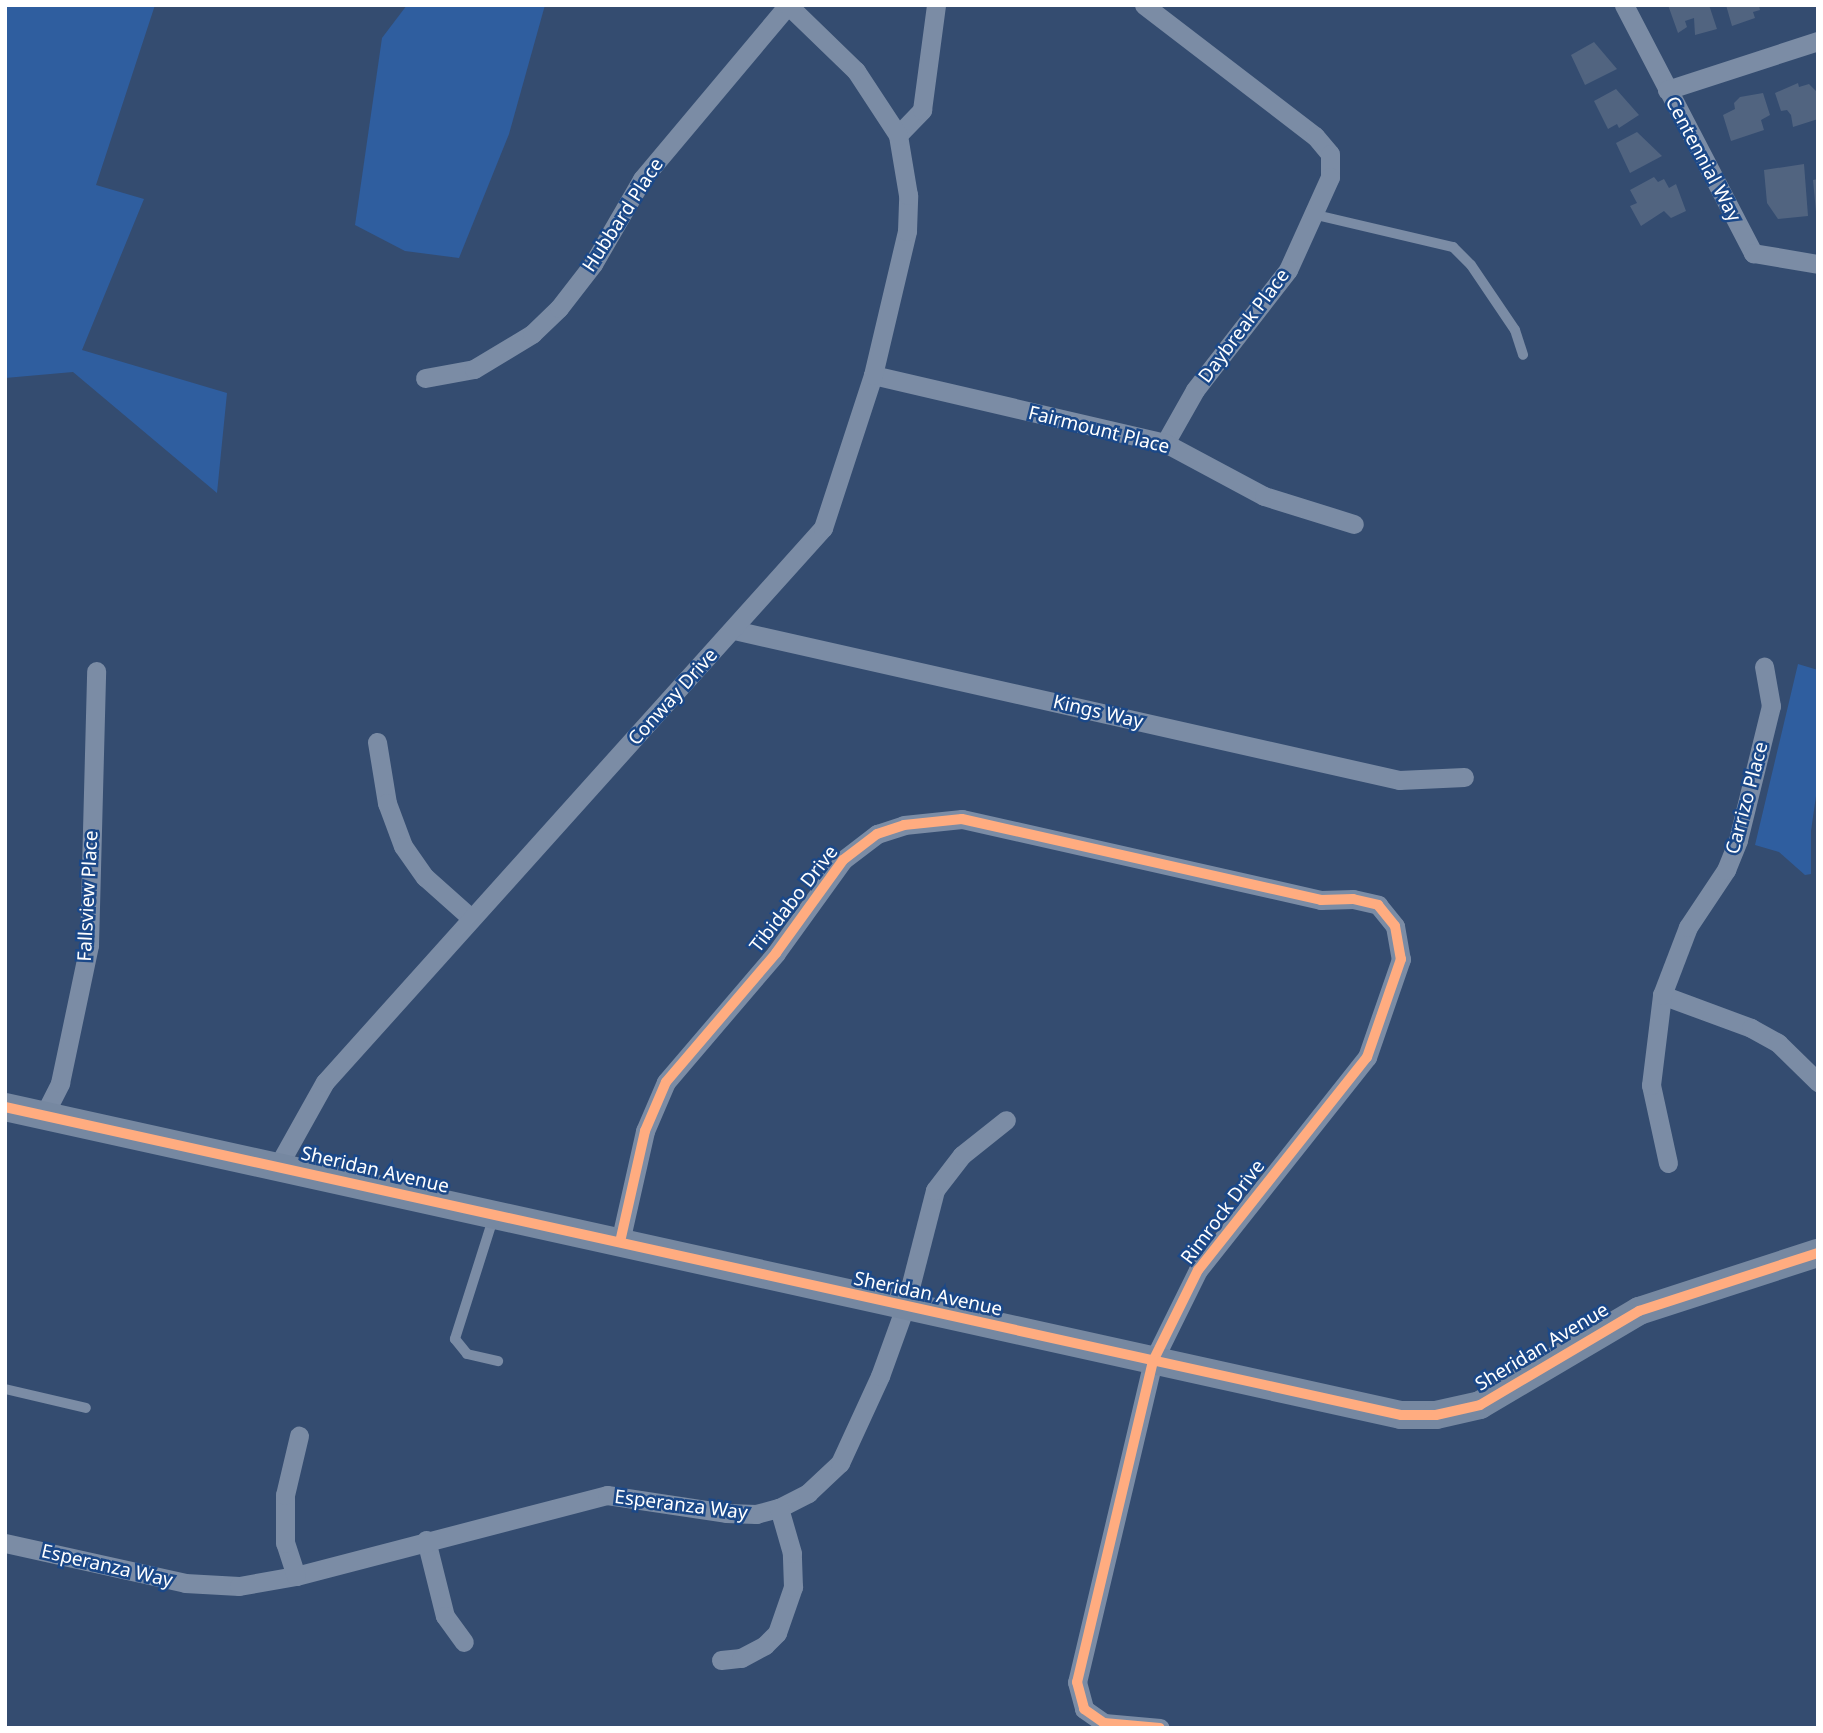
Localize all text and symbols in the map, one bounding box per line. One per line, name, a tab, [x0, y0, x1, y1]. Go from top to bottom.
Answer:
street label: Centennial Way	[1660, 92, 1746, 226]
street label: Hubbard Place	[578, 154, 668, 276]
street label: Daybreak Place	[1194, 265, 1294, 387]
street label: Fairmount Place	[1026, 401, 1172, 459]
street label: Conway Drive	[624, 644, 722, 750]
street label: Kings Way	[1051, 691, 1145, 733]
street label: Carrizo Place	[1721, 739, 1773, 857]
street label: Fallsview Place	[73, 830, 103, 962]
street label: Tibidabo Drive	[745, 841, 843, 957]
street label: Sheridan Avenue	[299, 1142, 451, 1198]
street label: Rimrock Drive	[1176, 1155, 1270, 1269]
street label: Sheridan Avenue	[852, 1267, 1004, 1321]
street label: Sheridan Avenue	[1471, 1298, 1613, 1396]
street label: Esperanza Way	[613, 1486, 749, 1524]
street label: Esperanza Way	[39, 1540, 175, 1592]

